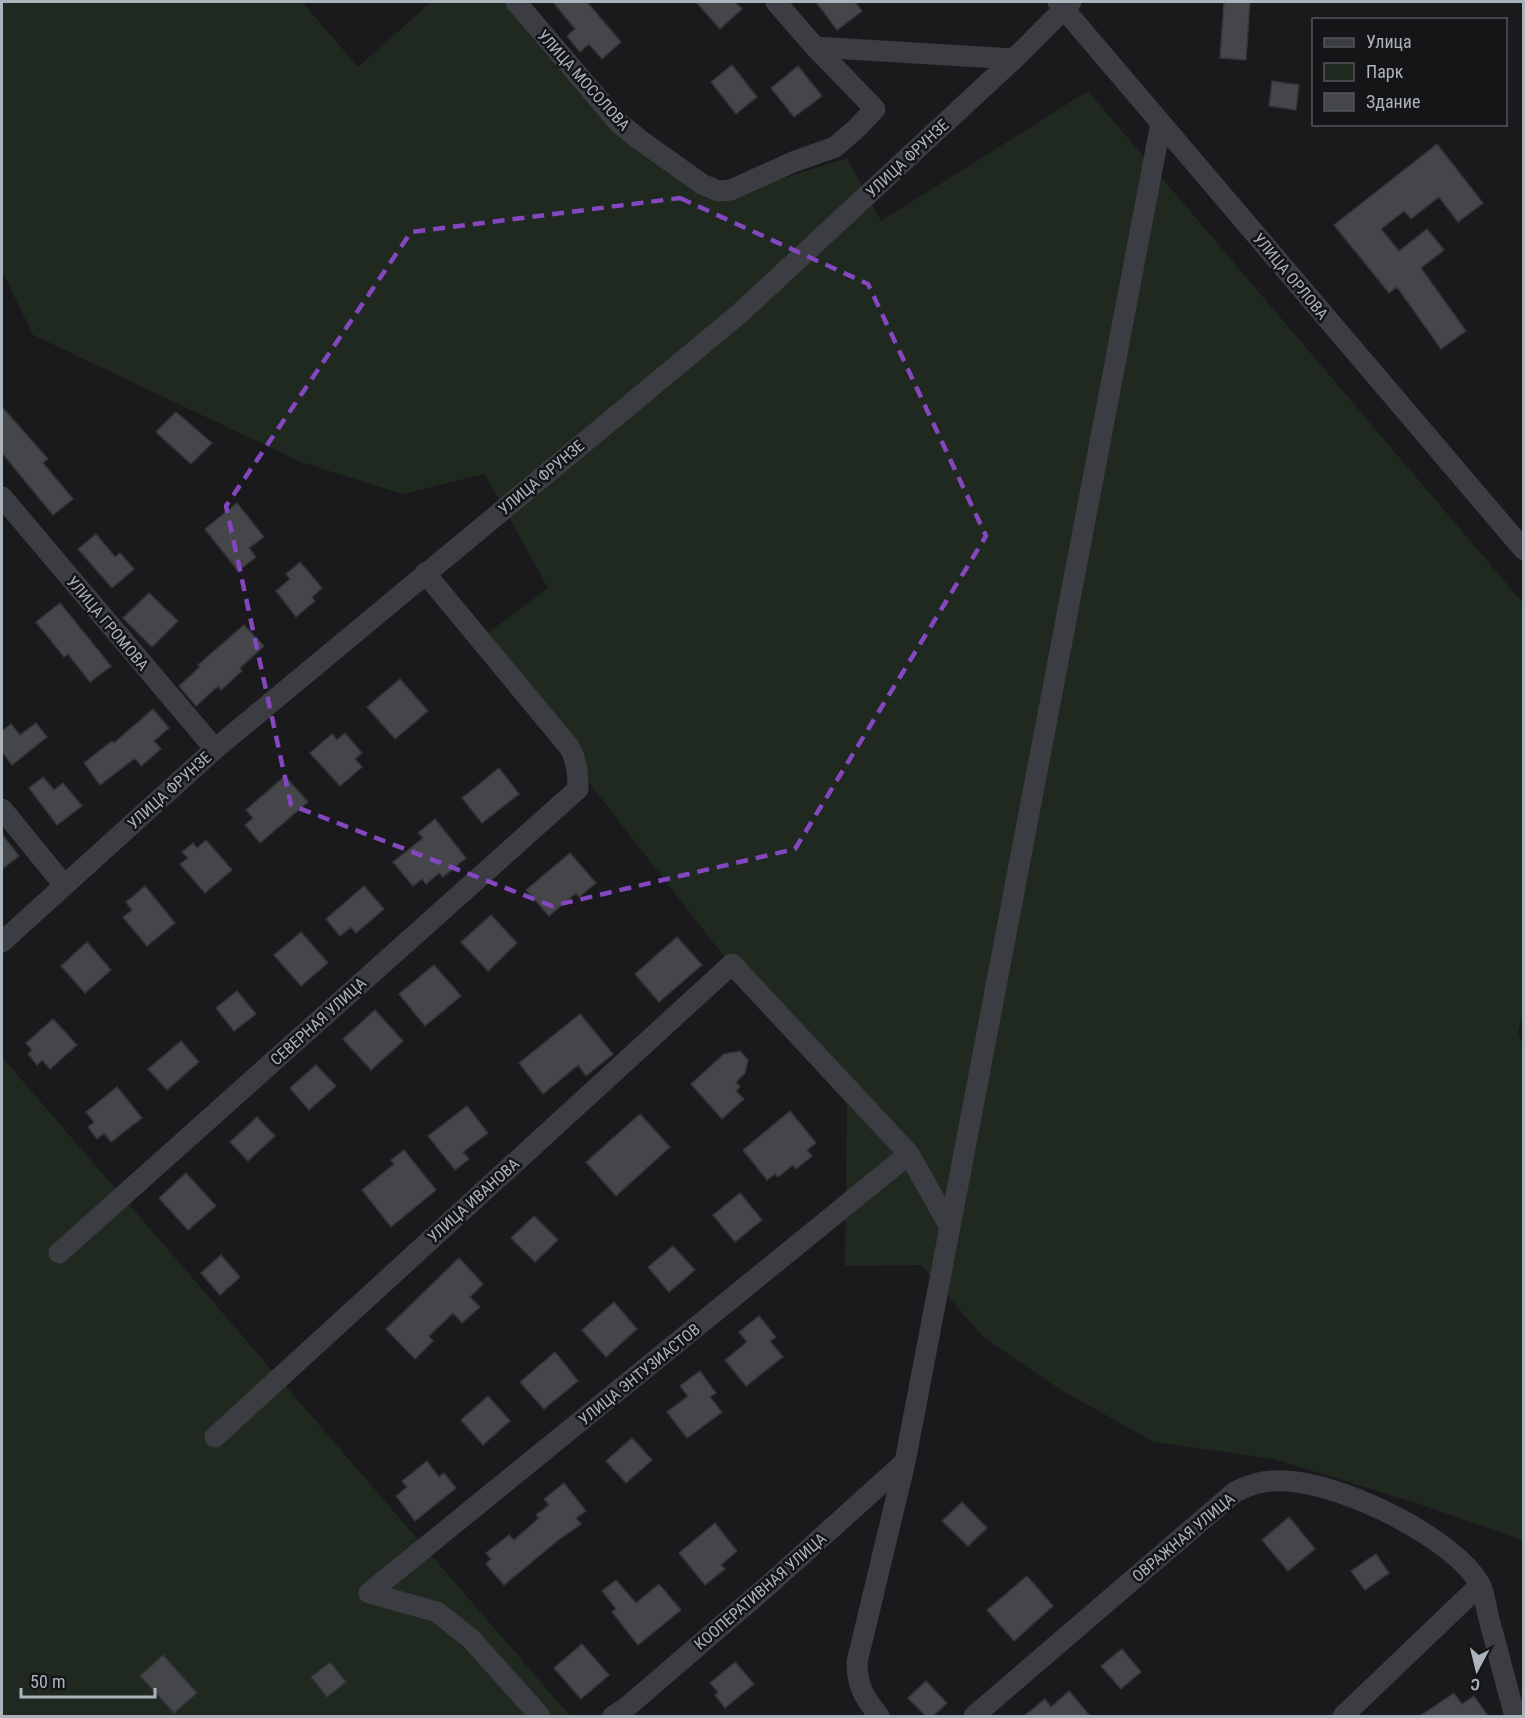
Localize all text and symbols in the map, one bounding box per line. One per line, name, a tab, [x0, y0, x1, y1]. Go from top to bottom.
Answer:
legend	[1312, 18, 1507, 126]
street label: УЛИЦА МОСОЛОВА	[533, 26, 634, 135]
text: Улица	[1366, 31, 1412, 52]
text: Парк	[1366, 61, 1404, 82]
text: Здание	[1366, 91, 1420, 112]
street label: УЛИЦА ФРУНЗЕ	[862, 115, 953, 201]
street label: УЛИЦА ОРЛОВА	[1249, 229, 1332, 323]
street label: УЛИЦА ФРУНЗЕ	[495, 436, 588, 519]
street label: УЛИЦА ГРОМОВА	[63, 572, 153, 674]
street label: УЛИЦА ФРУНЗЕ	[124, 748, 215, 833]
street label: СЕВЕРНАЯ УЛИЦА	[267, 973, 370, 1069]
street label: УЛИЦА ИВАНОВА	[424, 1154, 523, 1246]
street label: УЛИЦА ЭНТУЗИАСТОВ	[575, 1320, 704, 1429]
street label: ОВРАЖНАЯ УЛИЦА	[1128, 1489, 1238, 1586]
street label: КООПЕРАТИВНАЯ УЛИЦА	[691, 1529, 830, 1654]
north arrow	[1447, 1640, 1507, 1700]
scale bar	[21, 1661, 154, 1699]
text: 50 m	[30, 1671, 65, 1692]
text: С	[1470, 1674, 1481, 1694]

